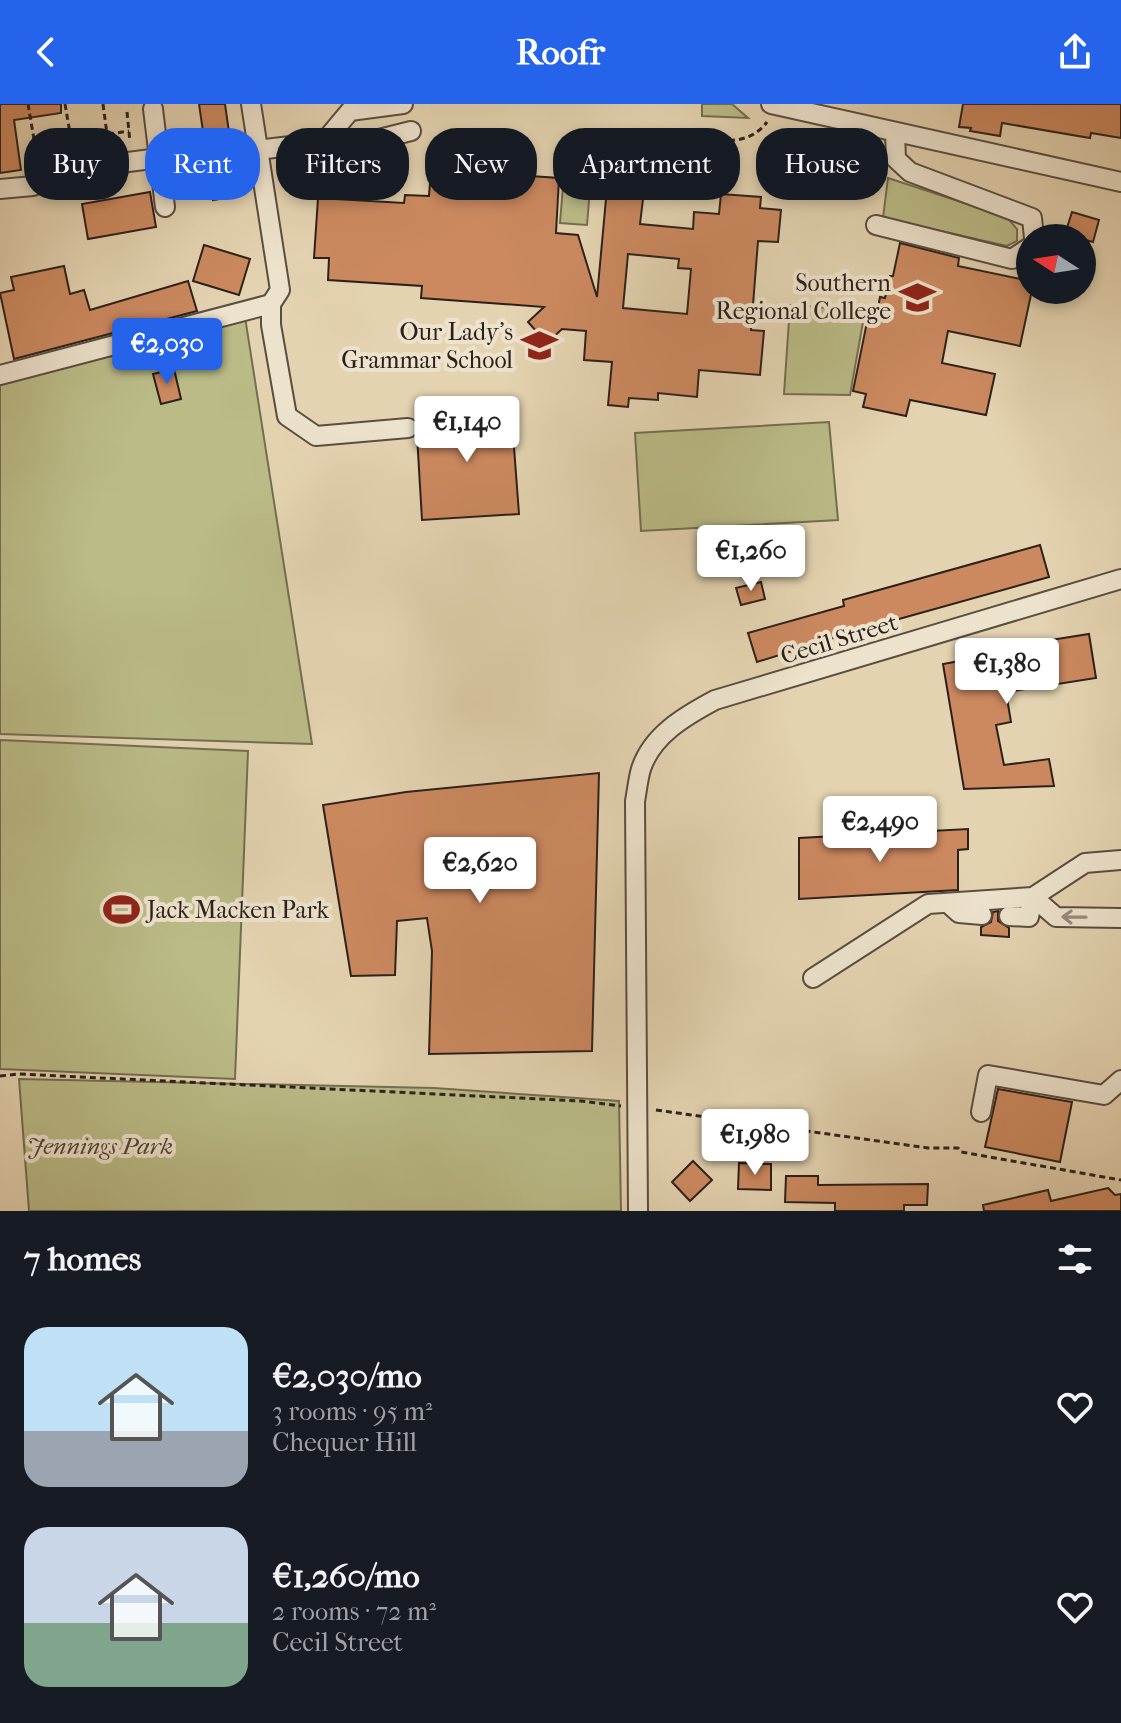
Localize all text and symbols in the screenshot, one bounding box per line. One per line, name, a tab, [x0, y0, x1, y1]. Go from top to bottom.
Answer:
icon: back	[24, 30, 68, 74]
icon: share	[1053, 30, 1097, 74]
text: Roofr	[516, 31, 605, 73]
chip: Buy	[24, 128, 129, 200]
chip: Rent	[145, 128, 260, 200]
chip: Filters	[276, 128, 409, 200]
chip: New	[425, 128, 537, 200]
chip: Apartment	[553, 128, 740, 200]
chip: House	[756, 128, 888, 200]
north arrow	[1016, 224, 1096, 304]
map controls	[1016, 224, 1096, 304]
place label: Southern Regional College	[716, 269, 891, 325]
school or university icon: Southern Regional College	[898, 278, 936, 316]
pin: €2,030	[102, 318, 232, 386]
place label: Our Lady's Grammar School	[341, 318, 513, 374]
school or university icon: Our Lady's Grammar School	[520, 327, 558, 365]
text: €2,030	[130, 328, 204, 359]
pin: €1,140	[402, 396, 532, 464]
text: €1,140	[432, 406, 502, 437]
pin: €1,260	[686, 525, 816, 593]
text: €1,260	[715, 535, 787, 566]
street label: Cecil Street	[777, 608, 901, 670]
pin: €1,380	[942, 638, 1072, 706]
text: €1,380	[973, 648, 1041, 679]
pin: €2,490	[815, 796, 945, 864]
text: €2,490	[841, 806, 919, 837]
pin: €2,620	[415, 837, 545, 905]
text: €2,620	[442, 847, 518, 878]
sports icon: Jack Macken Park	[102, 891, 140, 929]
place label: Jack Macken Park	[145, 896, 329, 924]
one-way arrow	[1061, 909, 1088, 925]
pin: €1,980	[690, 1109, 820, 1177]
text: €1,980	[720, 1119, 790, 1150]
park label: Jennings Park	[27, 1132, 173, 1160]
icon: filters	[1053, 1237, 1097, 1281]
text: 7 homes	[24, 1239, 141, 1279]
text: €2,030/mo	[272, 1356, 422, 1396]
icon: home	[88, 1359, 184, 1455]
icon: heart	[1053, 1385, 1097, 1429]
text: 3 rooms · 95 m²	[272, 1396, 432, 1427]
text: Chequer Hill	[272, 1427, 417, 1458]
text: €1,260/mo	[272, 1556, 420, 1596]
icon: home	[88, 1559, 184, 1655]
icon: heart	[1053, 1585, 1097, 1629]
text: 2 rooms · 72 m²	[272, 1596, 436, 1627]
text: Cecil Street	[272, 1627, 403, 1658]

